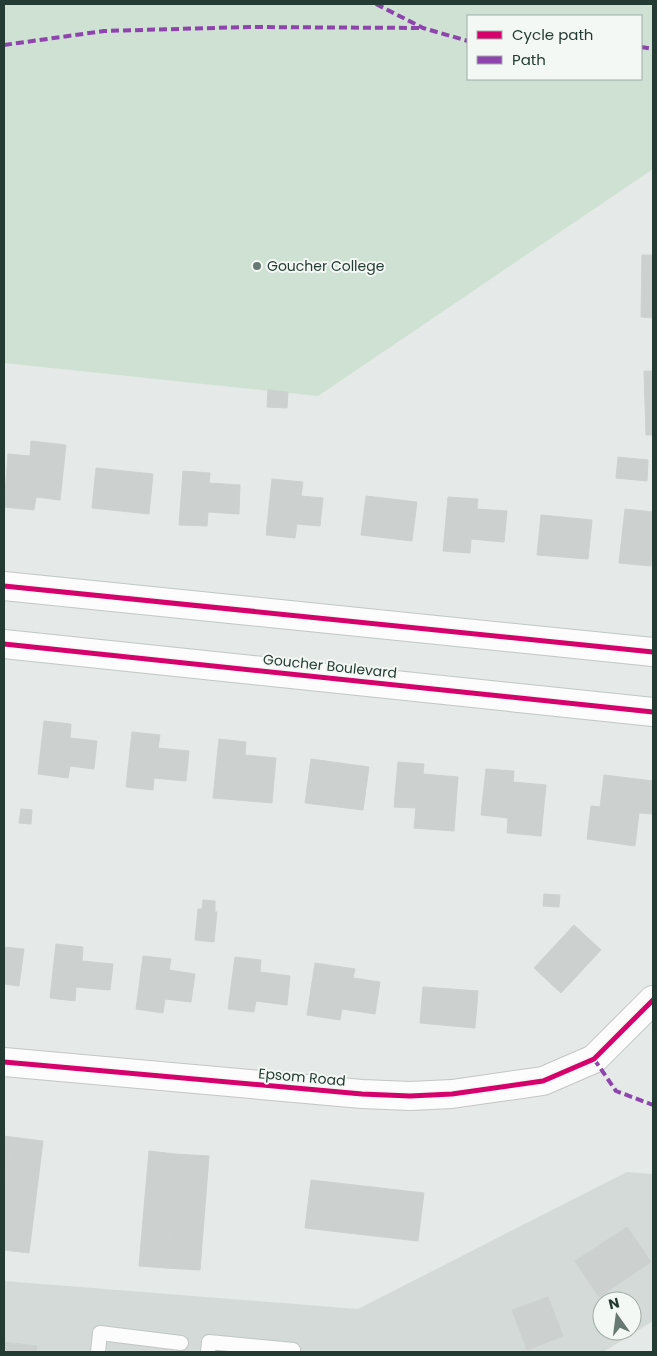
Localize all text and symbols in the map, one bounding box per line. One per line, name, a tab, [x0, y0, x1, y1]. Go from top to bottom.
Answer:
legend	[467, 15, 642, 80]
text: Cycle path	[512, 24, 593, 45]
text: Path	[512, 49, 546, 70]
place label: Goucher College	[267, 256, 385, 276]
marker: Goucher College	[251, 260, 263, 272]
street label: Goucher Boulevard	[262, 649, 398, 683]
street label: Epsom Road	[258, 1063, 346, 1091]
north arrow	[592, 1291, 642, 1341]
text: N	[606, 1292, 621, 1314]

